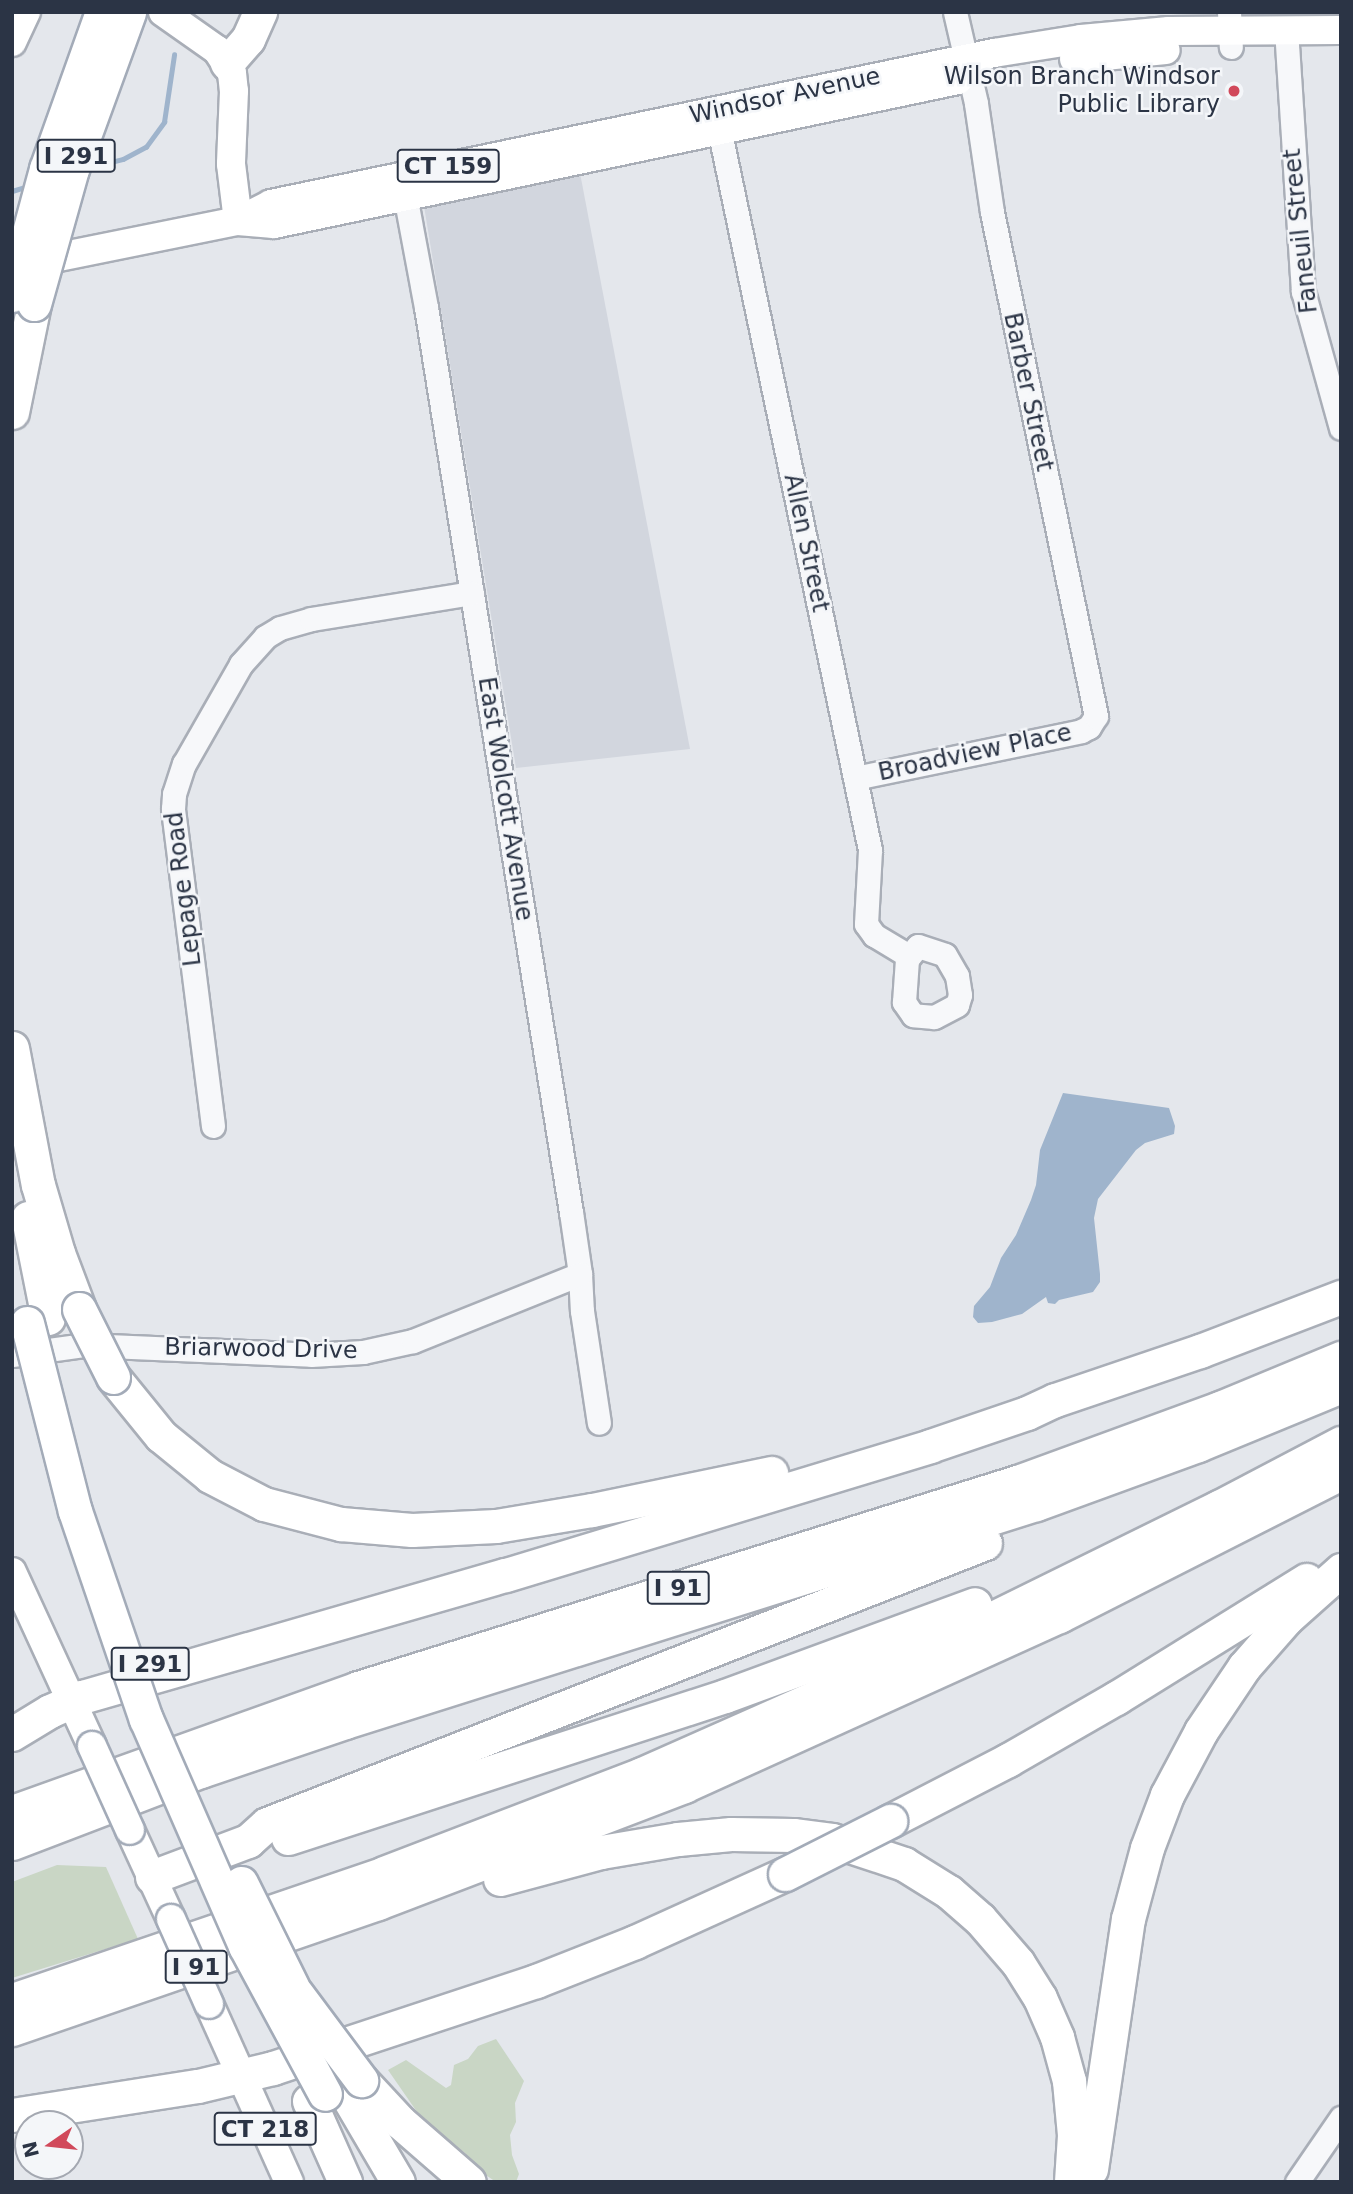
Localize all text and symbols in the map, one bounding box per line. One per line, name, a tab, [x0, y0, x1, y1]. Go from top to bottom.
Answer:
street label: Windsor Avenue	[687, 62, 883, 130]
place label: Wilson Branch Windsor Public Library	[944, 63, 1220, 119]
marker: Wilson Branch Windsor Public Library	[1226, 83, 1242, 99]
road number: I 291	[36, 136, 116, 176]
road number: CT 159	[396, 146, 500, 186]
street label: Faneuil Street	[1278, 147, 1324, 315]
street label: Barber Street	[997, 310, 1059, 474]
street label: Allen Street	[777, 471, 835, 615]
street label: East Wolcott Avenue	[471, 675, 539, 923]
street label: Broadview Place	[876, 718, 1074, 788]
street label: Lepage Road	[160, 810, 208, 968]
street label: Briarwood Drive	[164, 1333, 358, 1365]
road number: I 91	[646, 1568, 710, 1608]
road number: I 291	[110, 1644, 190, 1684]
road number: I 91	[164, 1948, 228, 1986]
north arrow	[14, 2110, 84, 2180]
road number: CT 218	[212, 2110, 318, 2148]
text: N	[18, 2139, 43, 2160]

